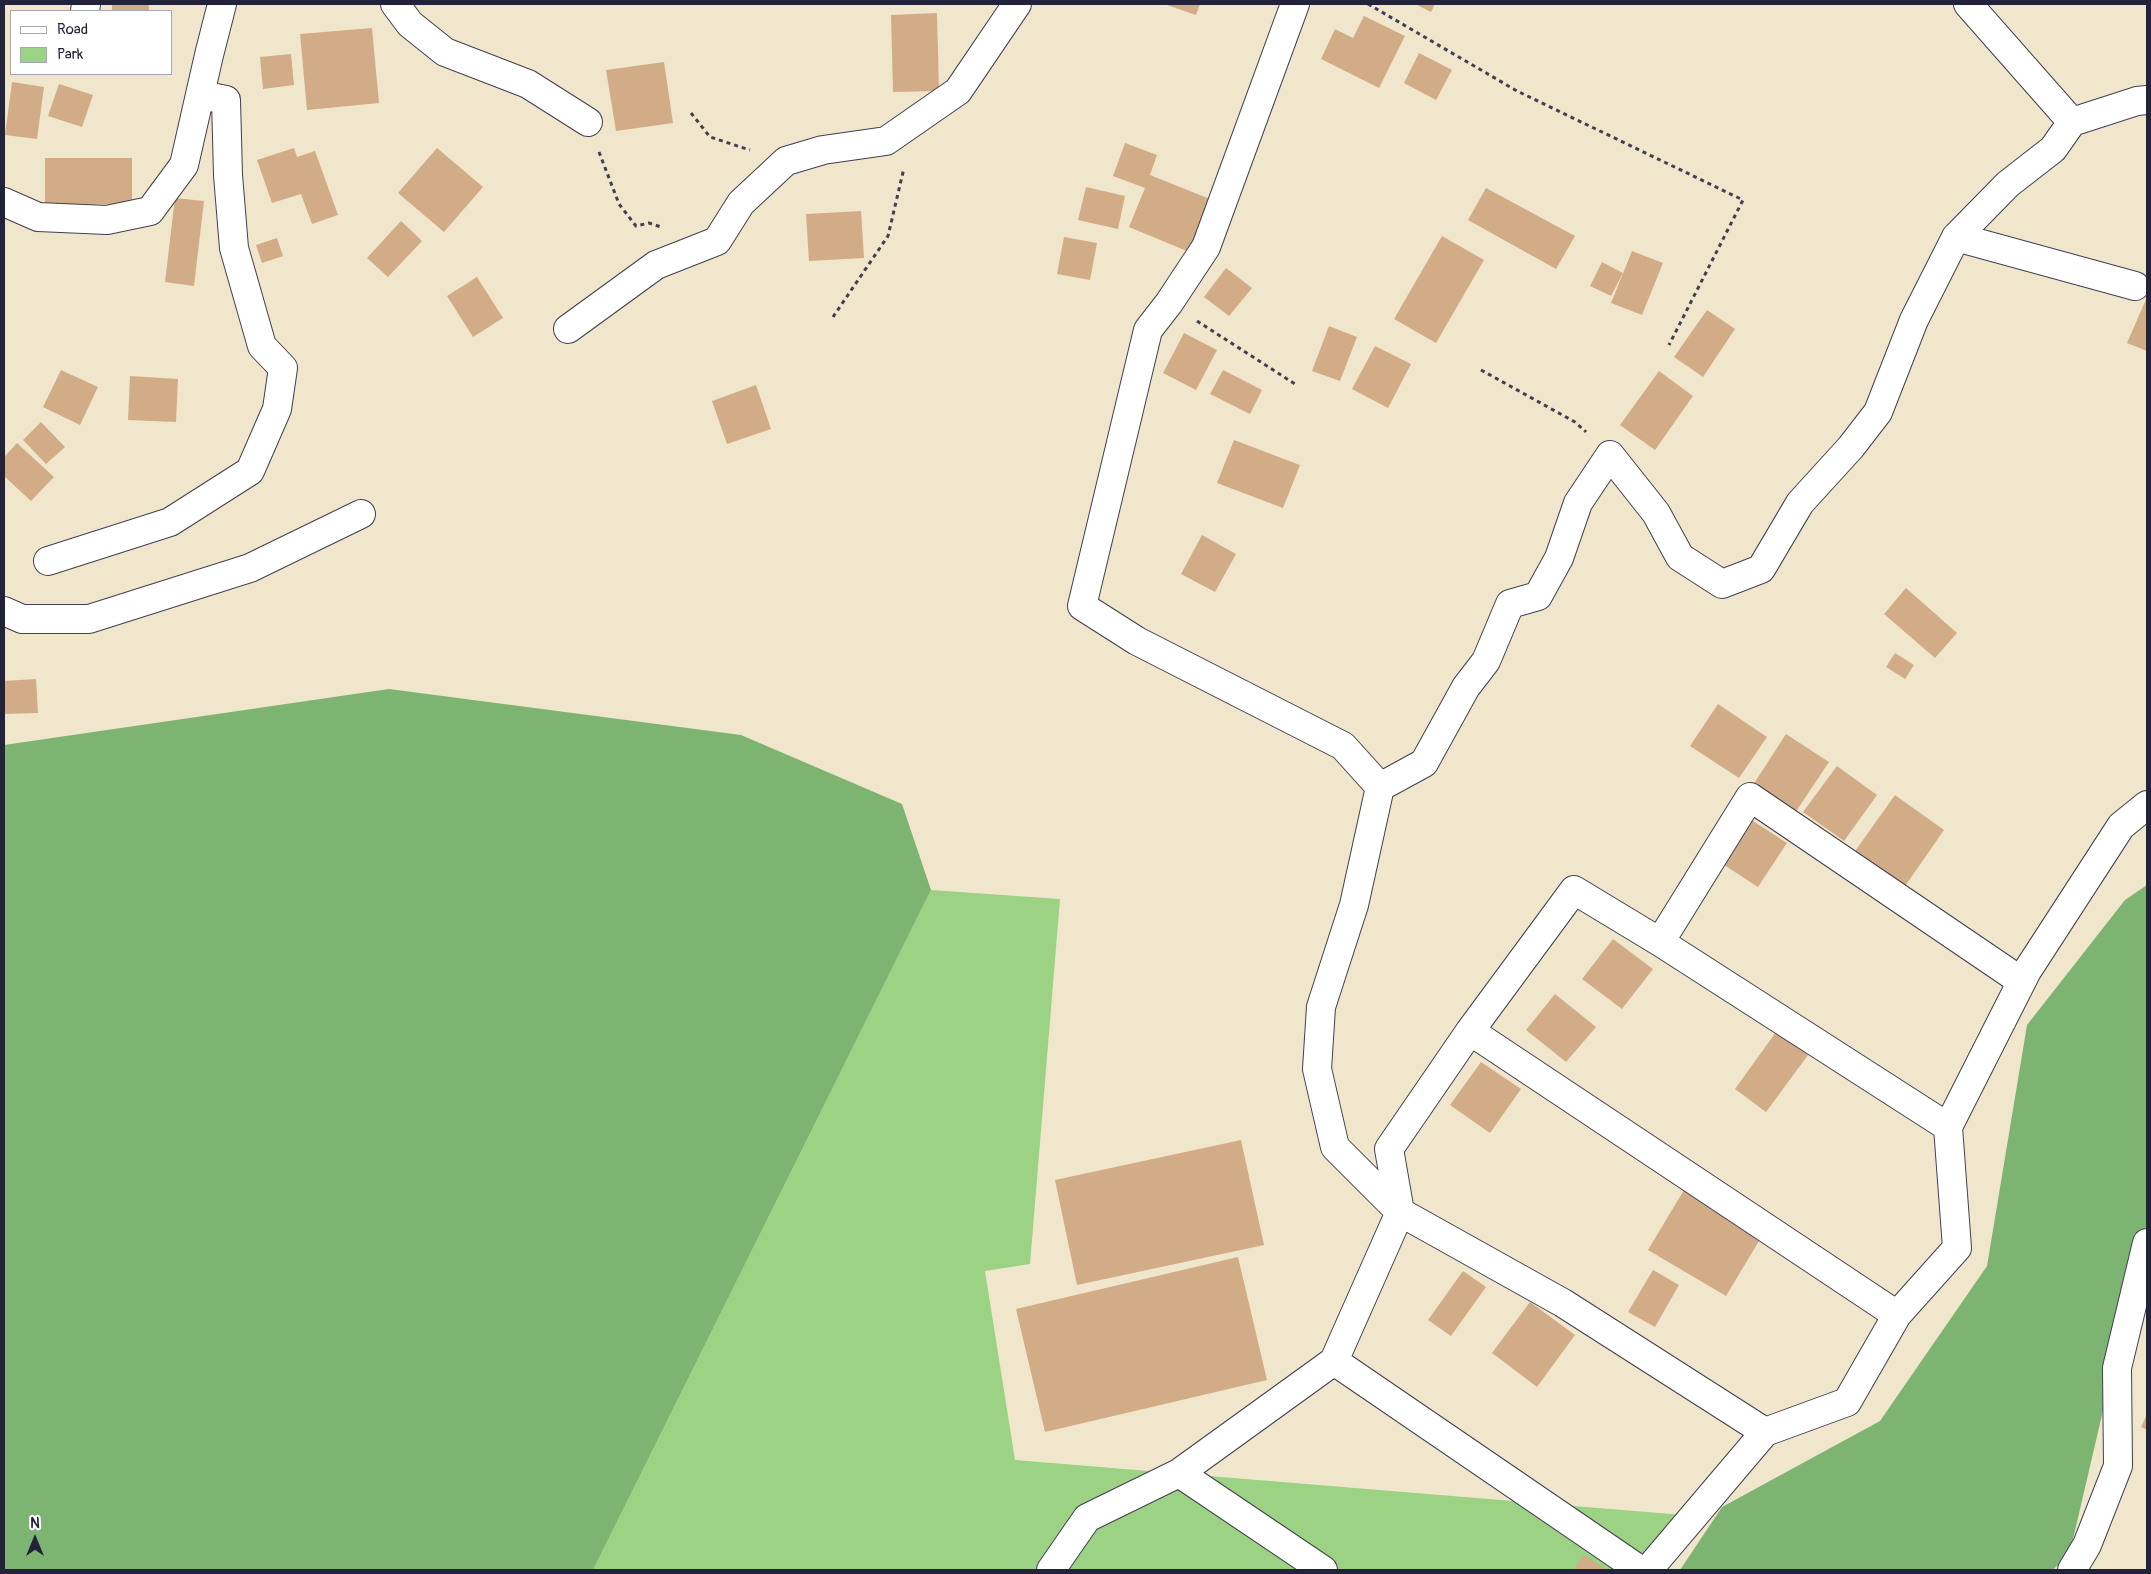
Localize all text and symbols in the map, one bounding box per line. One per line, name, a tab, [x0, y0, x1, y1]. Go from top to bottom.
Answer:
legend	[10, 10, 172, 75]
text: Road	[57, 20, 88, 39]
text: Park	[57, 45, 83, 64]
north arrow	[10, 1514, 60, 1564]
text: N	[30, 1515, 40, 1532]

